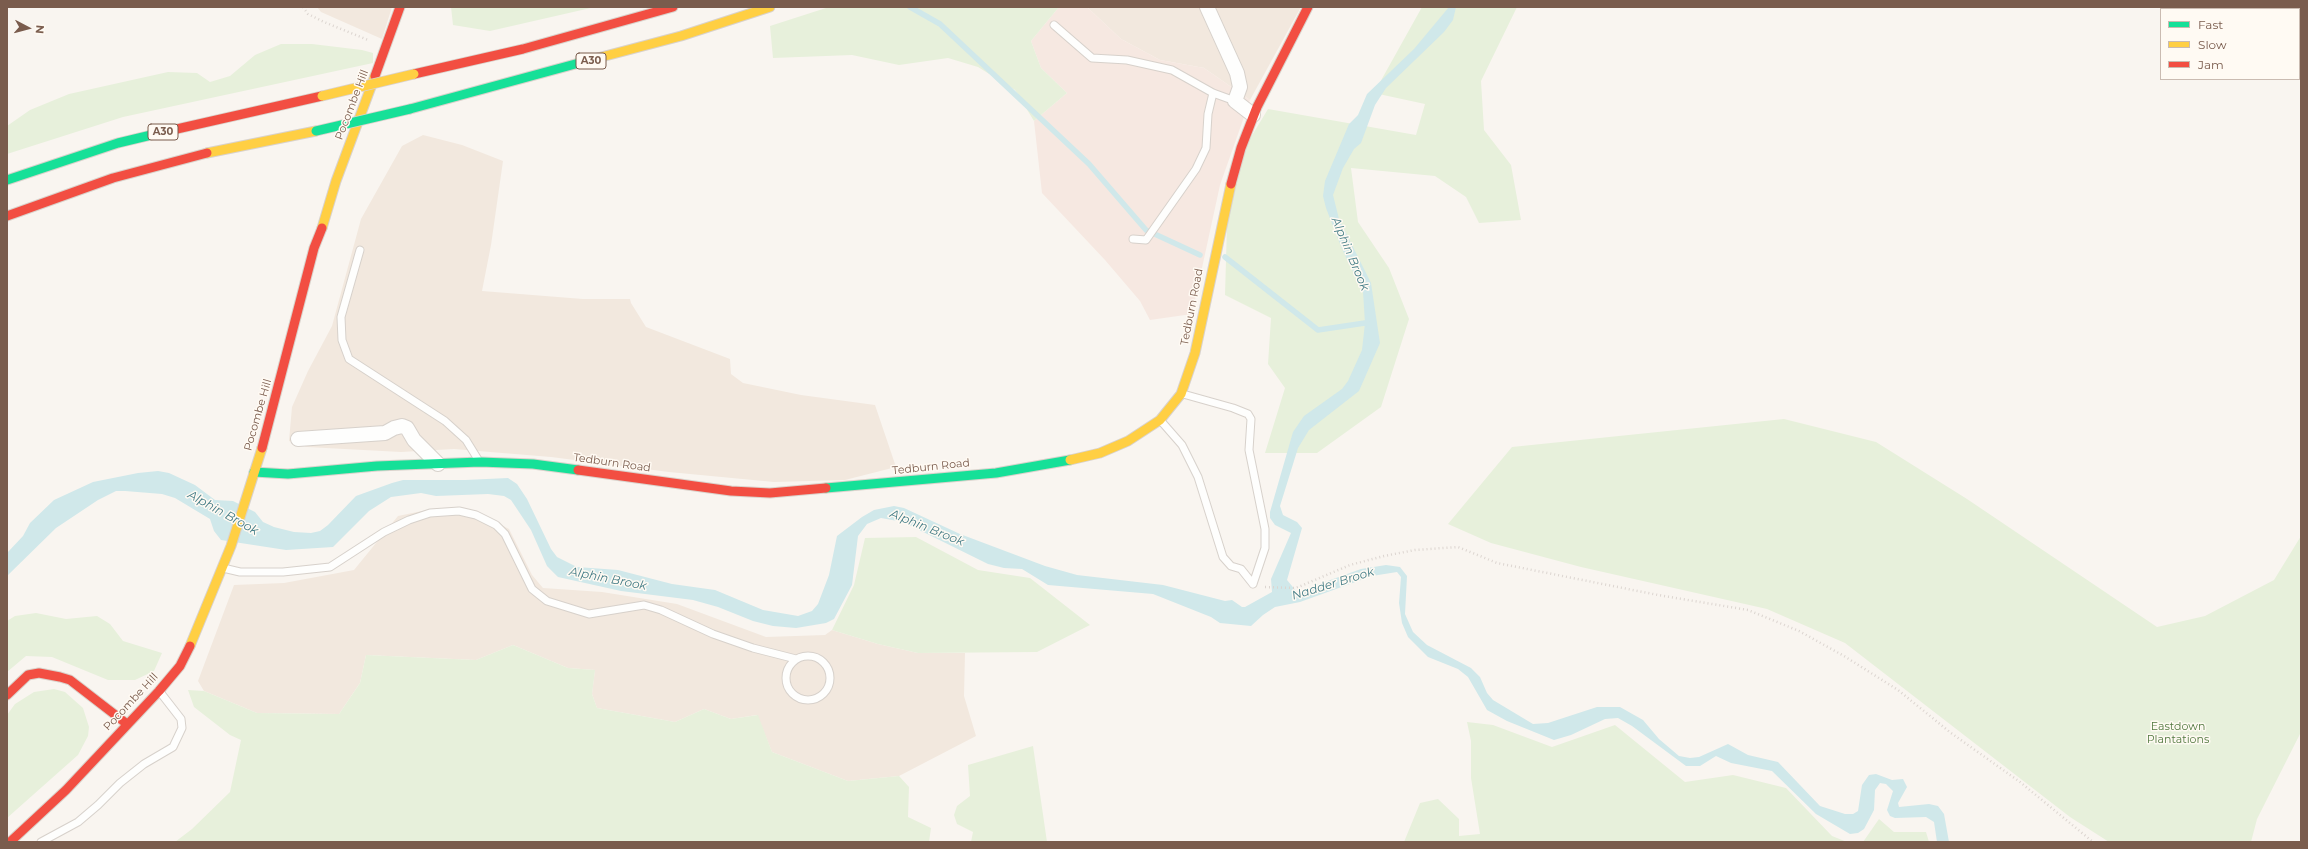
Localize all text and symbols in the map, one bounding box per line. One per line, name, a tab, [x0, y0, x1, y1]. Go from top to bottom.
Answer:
north arrow	[8, 8, 48, 48]
legend	[2160, 8, 2300, 80]
text: Fast	[2198, 17, 2223, 32]
text: N	[33, 24, 47, 34]
text: Slow	[2198, 37, 2227, 52]
road number: A30	[576, 53, 606, 69]
text: Jam	[2198, 57, 2224, 72]
street label: Pocombe Hill	[333, 68, 371, 142]
road number: A30	[148, 124, 178, 140]
water label: Alphin Brook	[1328, 215, 1372, 293]
street label: Tedburn Road	[1178, 267, 1206, 347]
street label: Pocombe Hill	[241, 378, 275, 452]
street label: Tedburn Road	[572, 451, 652, 475]
street label: Tedburn Road	[891, 456, 971, 478]
water label: Alphin Brook	[185, 488, 261, 538]
water label: Alphin Brook	[888, 507, 966, 549]
water label: Alphin Brook	[568, 564, 648, 594]
water label: Nadder Brook	[1290, 565, 1376, 603]
street label: Pocombe Hill	[101, 670, 161, 734]
park label: Eastdown Plantations	[2147, 720, 2209, 746]

